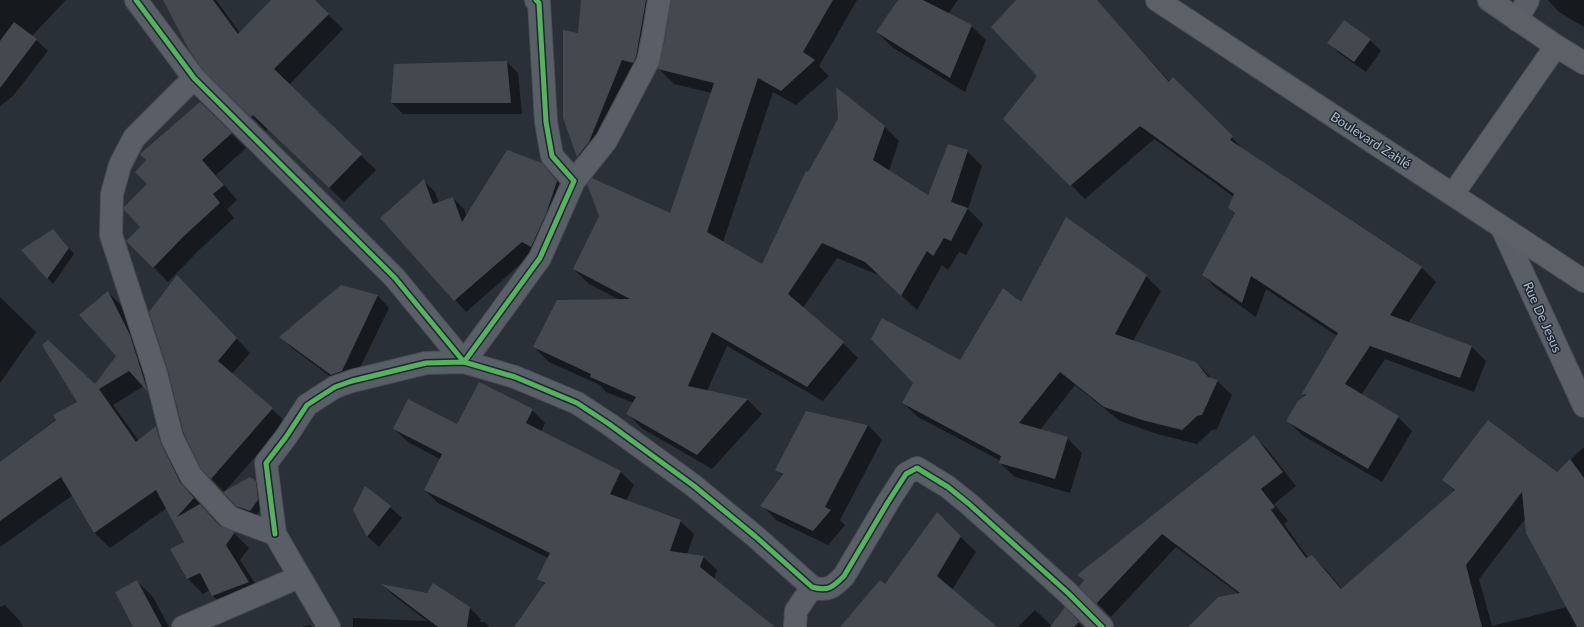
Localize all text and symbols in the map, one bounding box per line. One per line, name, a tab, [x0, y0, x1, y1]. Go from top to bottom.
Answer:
street label: Boulevard Zahlé	[1328, 108, 1414, 172]
street label: Rue De Jesus	[1520, 279, 1566, 355]

